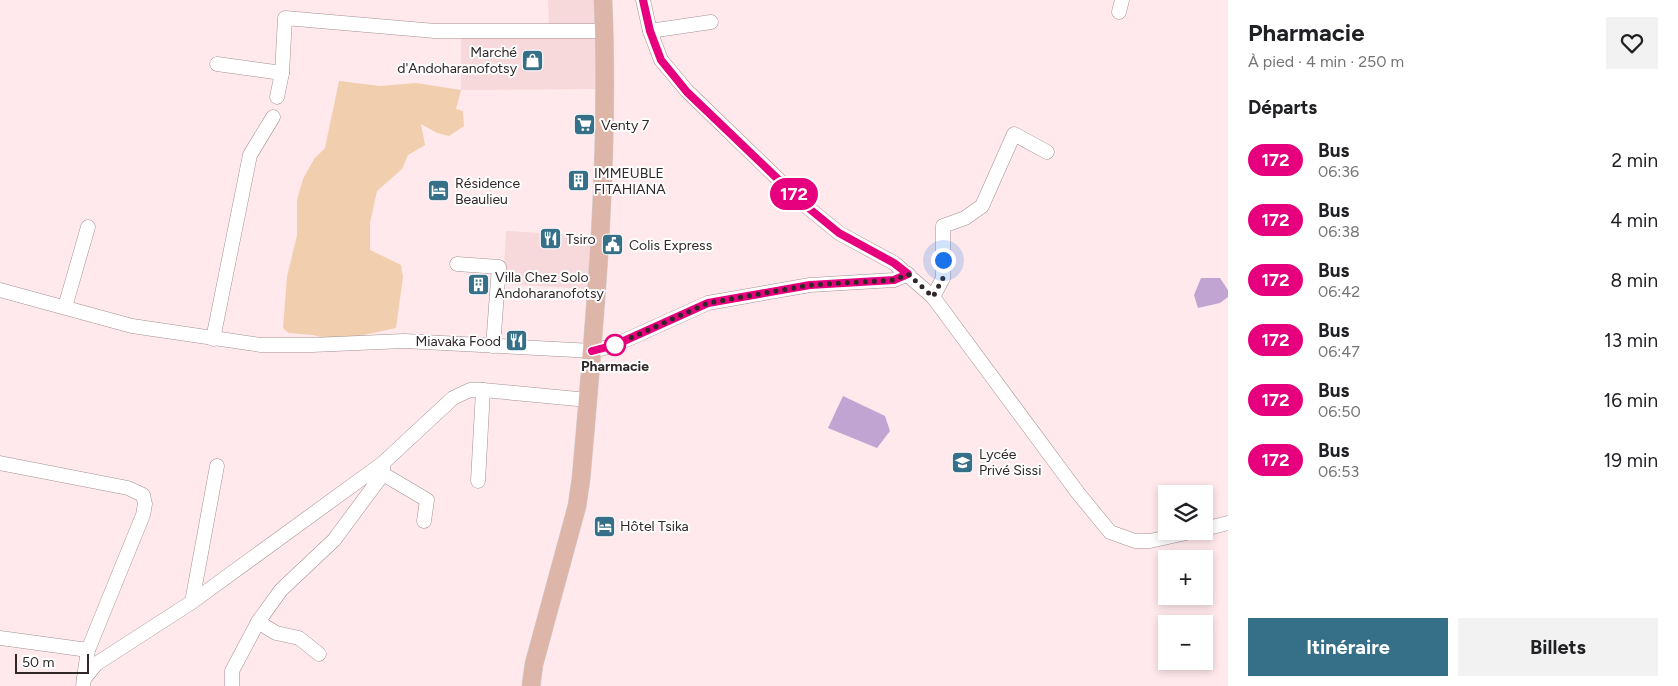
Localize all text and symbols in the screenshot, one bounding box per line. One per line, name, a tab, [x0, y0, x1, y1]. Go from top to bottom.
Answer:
button: heart	[1606, 17, 1658, 69]
text: Pharmacie	[1248, 18, 1364, 47]
place label: Marché d'Andoharanofotsy	[397, 44, 518, 77]
shop icon: Marché d'Andoharanofotsy	[521, 48, 545, 72]
text: À pied · 4 min · 250 m	[1248, 52, 1404, 71]
text: Départs	[1248, 96, 1317, 119]
supermarket icon: Venty 7	[573, 113, 597, 137]
place label: Venty 7	[601, 117, 650, 134]
text: Bus	[1318, 139, 1349, 162]
text: 172	[1261, 149, 1290, 171]
text: 2 min	[1612, 149, 1658, 172]
text: 06:36	[1318, 162, 1359, 181]
place label: IMMEUBLE FITAHIANA	[594, 165, 666, 198]
building icon: IMMEUBLE FITAHIANA	[566, 169, 590, 193]
place label: Résidence Beaulieu	[455, 175, 520, 208]
line badge: 172	[765, 178, 823, 210]
hotel icon: Résidence Beaulieu	[427, 179, 451, 203]
text: 172	[780, 183, 808, 205]
text: Bus	[1318, 199, 1349, 222]
text: 172	[1261, 209, 1290, 231]
text: 4 min	[1610, 209, 1658, 232]
text: 06:38	[1318, 222, 1360, 241]
restaurant icon: Tsiro	[538, 227, 562, 251]
place label: Tsiro	[566, 231, 596, 248]
public building icon: Colis Express	[601, 233, 625, 257]
place label: Colis Express	[629, 237, 712, 254]
your location	[931, 248, 956, 273]
text: Bus	[1318, 259, 1349, 282]
place label: Villa Chez Solo Andoharanofotsy	[495, 269, 604, 302]
text: 172	[1261, 269, 1290, 291]
text: 8 min	[1610, 269, 1658, 292]
building icon: Villa Chez Solo Andoharanofotsy	[467, 273, 491, 297]
text: 06:42	[1318, 282, 1360, 301]
text: Bus	[1318, 319, 1349, 342]
restaurant icon: Miavaka Food	[505, 329, 529, 353]
text: 172	[1261, 329, 1290, 351]
text: 13 min	[1604, 329, 1658, 352]
place label: Miavaka Food	[415, 333, 501, 350]
marker: Pharmacie	[604, 334, 626, 356]
text: 06:47	[1318, 342, 1360, 361]
place label: Pharmacie	[581, 358, 649, 375]
text: Bus	[1318, 379, 1349, 402]
text: 172	[1261, 389, 1290, 411]
text: 16 min	[1604, 389, 1658, 412]
text: 06:50	[1318, 402, 1361, 421]
text: Bus	[1318, 439, 1349, 462]
place label: Lycée Privé Sissi	[979, 446, 1041, 479]
text: 172	[1261, 449, 1290, 471]
text: 19 min	[1604, 449, 1658, 472]
school or university icon: Lycée Privé Sissi	[951, 450, 975, 474]
text: 06:53	[1318, 462, 1359, 481]
map controls	[1158, 485, 1213, 670]
button: layers	[1158, 485, 1213, 540]
hotel icon: Hôtel Tsika	[592, 514, 616, 538]
place label: Hôtel Tsika	[620, 518, 689, 535]
button: +	[1158, 550, 1213, 605]
button: −	[1158, 615, 1213, 670]
button: Itinéraire	[1248, 618, 1448, 676]
button: Billets	[1458, 618, 1658, 676]
scale bar	[15, 651, 89, 674]
text: 50 m	[22, 654, 54, 671]

